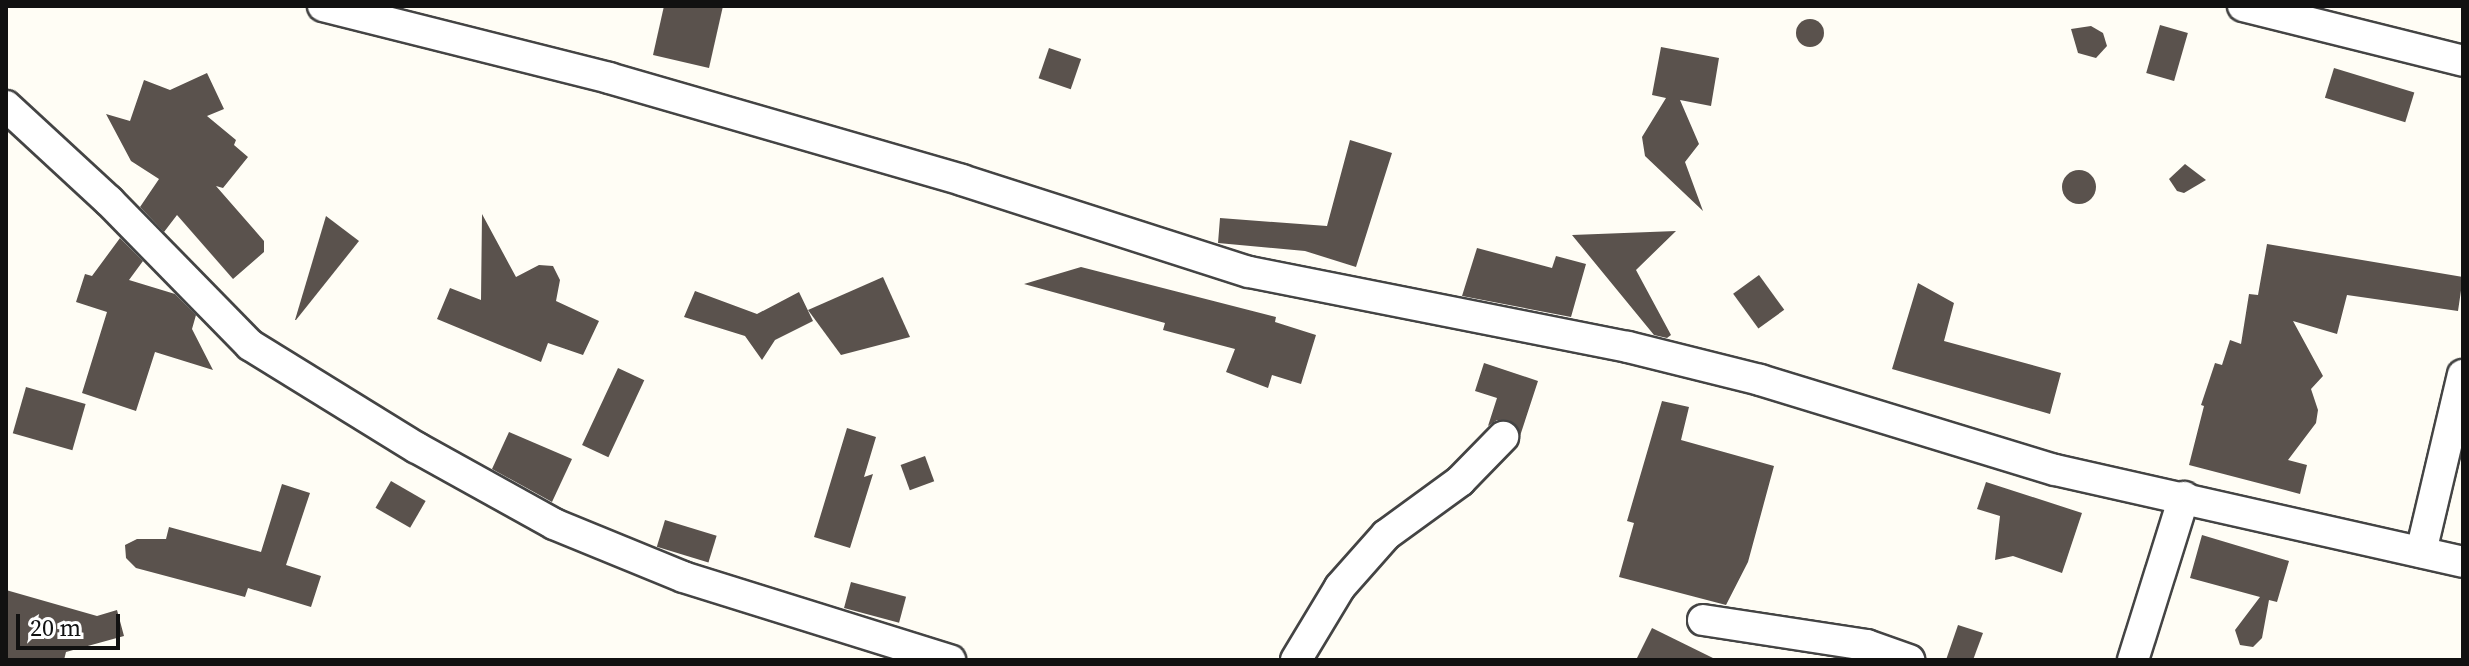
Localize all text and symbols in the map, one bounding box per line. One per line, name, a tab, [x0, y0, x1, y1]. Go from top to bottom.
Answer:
scale bar	[20, 598, 124, 648]
text: 20 m	[30, 611, 81, 644]

